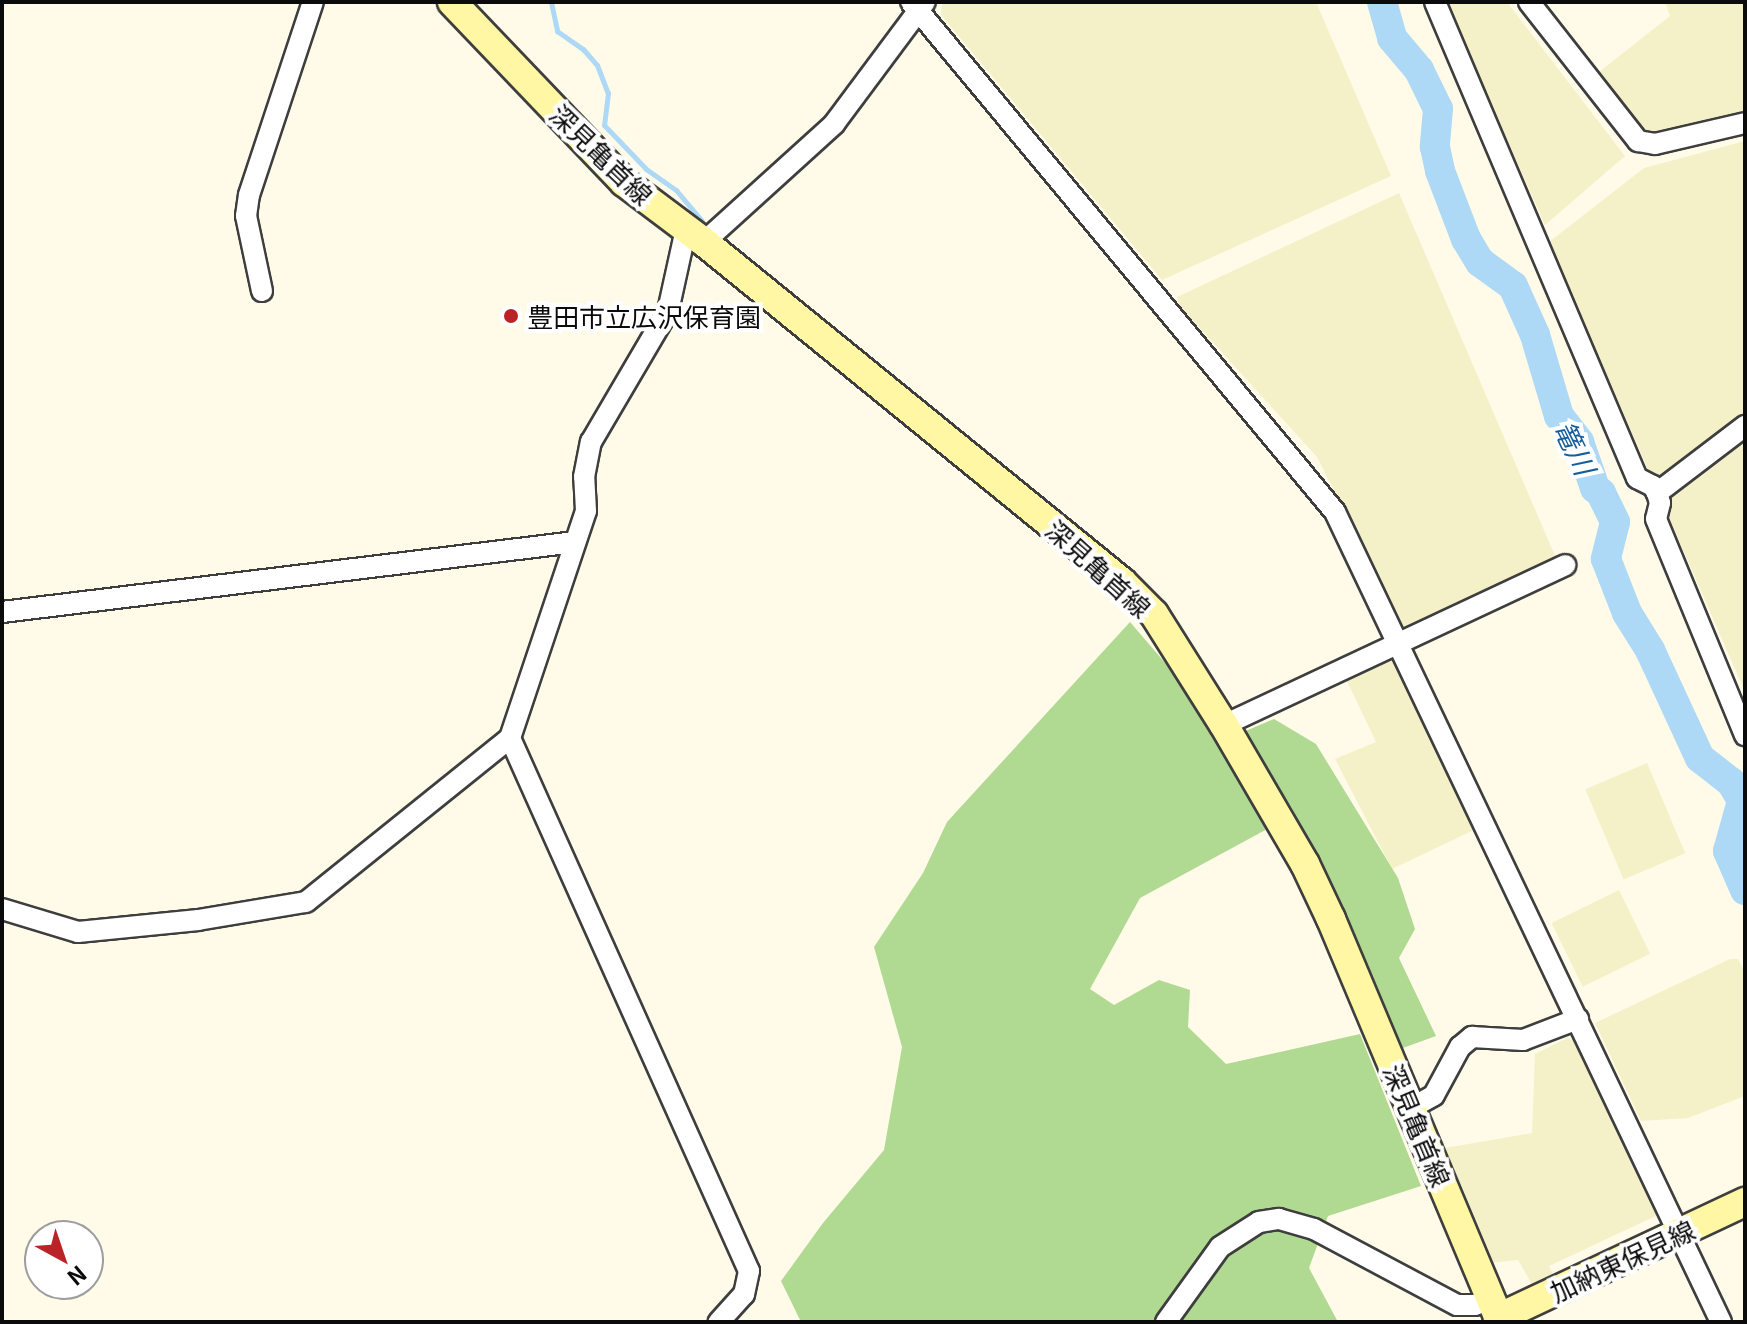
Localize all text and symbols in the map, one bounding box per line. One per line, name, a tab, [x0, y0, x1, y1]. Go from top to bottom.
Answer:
street label: 深見亀首線	[544, 98, 660, 210]
place label: 豊田市立広沢保育園	[527, 300, 761, 332]
marker: 豊田市立広沢保育園	[502, 307, 520, 325]
water label: 篭川	[1549, 414, 1603, 480]
street label: 深見亀首線	[1040, 513, 1158, 623]
street label: 深見亀首線	[1378, 1059, 1458, 1191]
street label: 加納東保見線	[1545, 1213, 1699, 1307]
north arrow	[24, 1220, 104, 1300]
text: N	[62, 1259, 95, 1294]

